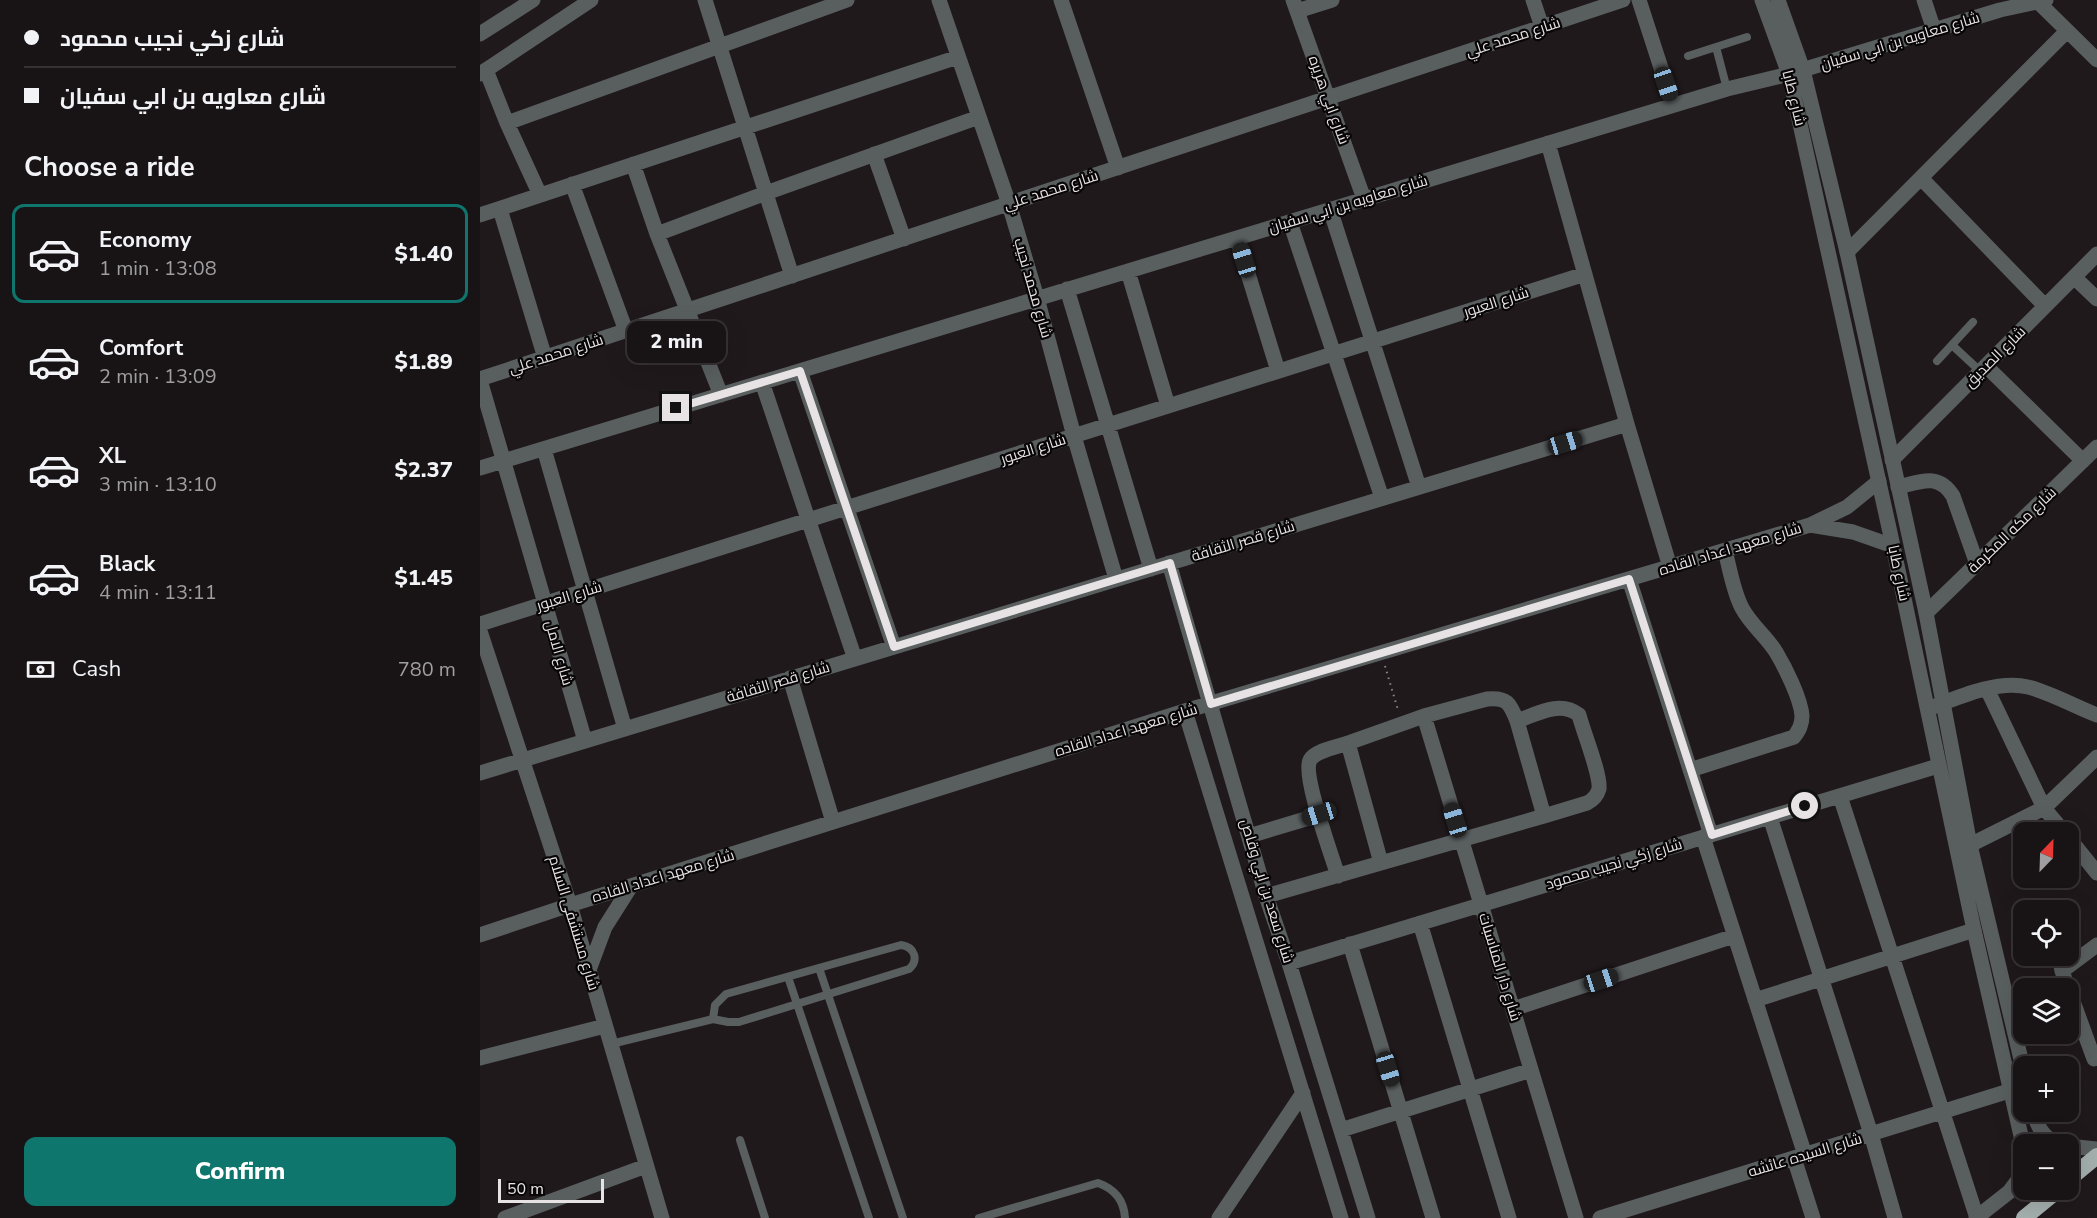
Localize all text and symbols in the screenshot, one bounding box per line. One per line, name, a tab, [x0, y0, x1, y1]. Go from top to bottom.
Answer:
street label: شارع معاويه بن ابي سفيان	[1818, 7, 1983, 77]
street label: شارع محمد علي	[1463, 12, 1563, 64]
text: شارع زكي نجيب محمود	[60, 24, 284, 54]
street label: شارع ابي هريره	[1302, 53, 1354, 148]
car	[1652, 64, 1680, 104]
street label: شارع طابا	[1776, 68, 1811, 128]
text: شارع معاويه بن ابي سفيان	[60, 82, 326, 112]
text: Choose a ride	[24, 149, 195, 186]
street label: شارع محمد علي	[1001, 165, 1101, 217]
street label: شارع معاويه بن ابي سفيان	[1266, 170, 1431, 240]
text: Economy	[99, 225, 191, 255]
icon: car	[27, 227, 81, 281]
street label: شارع محمد نجيب	[1008, 236, 1057, 341]
text: $1.40	[394, 239, 453, 269]
car	[1230, 240, 1258, 280]
text: 1 min · 13:08	[99, 255, 217, 282]
street label: شارع العبور	[1460, 282, 1532, 323]
callout: 2 min	[626, 321, 726, 363]
street label: شارع الصديق	[1960, 322, 2031, 393]
text: 2 min	[650, 328, 703, 355]
street label: شارع محمد علي	[506, 329, 606, 381]
text: Comfort	[99, 333, 183, 363]
icon: car	[27, 335, 81, 389]
text: $1.89	[394, 347, 453, 377]
text: 2 min · 13:09	[99, 363, 217, 390]
route end	[662, 394, 689, 421]
street label: شارع العبور	[997, 429, 1069, 470]
car	[1545, 429, 1585, 457]
text: XL	[99, 441, 126, 471]
icon: car	[27, 443, 81, 497]
text: $2.37	[394, 455, 453, 485]
text: 3 min · 13:10	[99, 471, 217, 498]
street label: شارع مكه المكرمة	[1963, 483, 2061, 578]
street label: شارع قصر الثقافة	[1189, 516, 1297, 567]
street label: شارع معهد اعداد القاده	[1656, 518, 1804, 581]
street label: شارع طابا	[1882, 543, 1915, 603]
text: Black	[99, 549, 155, 579]
icon: car	[27, 551, 81, 605]
text: $1.45	[394, 563, 453, 593]
street label: شارع العبور	[533, 577, 605, 617]
text: 4 min · 13:11	[99, 579, 217, 606]
street label: شارع الامل	[539, 618, 578, 688]
icon: cash	[24, 653, 57, 686]
text: Cash	[72, 654, 121, 684]
text: 780 m	[398, 656, 456, 683]
street label: شارع قصر الثقافة	[724, 657, 832, 708]
street label: شارع معهد اعداد القاده	[1052, 699, 1200, 762]
route start	[1791, 792, 1818, 819]
car	[1299, 800, 1339, 828]
car	[1441, 800, 1469, 840]
street label: شارع سعد بن ابي وقاص	[1234, 816, 1298, 966]
north arrow	[2013, 822, 2079, 888]
map controls	[2013, 822, 2079, 1200]
street label: شارع زكي نجيب محمود	[1543, 834, 1685, 896]
street label: شارع معهد اعداد القاده	[589, 845, 737, 908]
street label: شارع مستشفى السلام	[543, 853, 604, 993]
button: locate	[2013, 900, 2079, 966]
street label: شارع دار المناسبات	[1473, 910, 1526, 1024]
car	[1581, 966, 1621, 994]
button: layers	[2013, 978, 2079, 1044]
car	[1374, 1049, 1402, 1089]
button: +	[2013, 1056, 2079, 1122]
street label: شارع السيده عائشه	[1746, 1128, 1865, 1183]
button: −	[2013, 1134, 2079, 1200]
button: Confirm	[24, 1137, 456, 1206]
scale bar	[498, 1176, 604, 1204]
text: 50 m	[507, 1178, 544, 1200]

